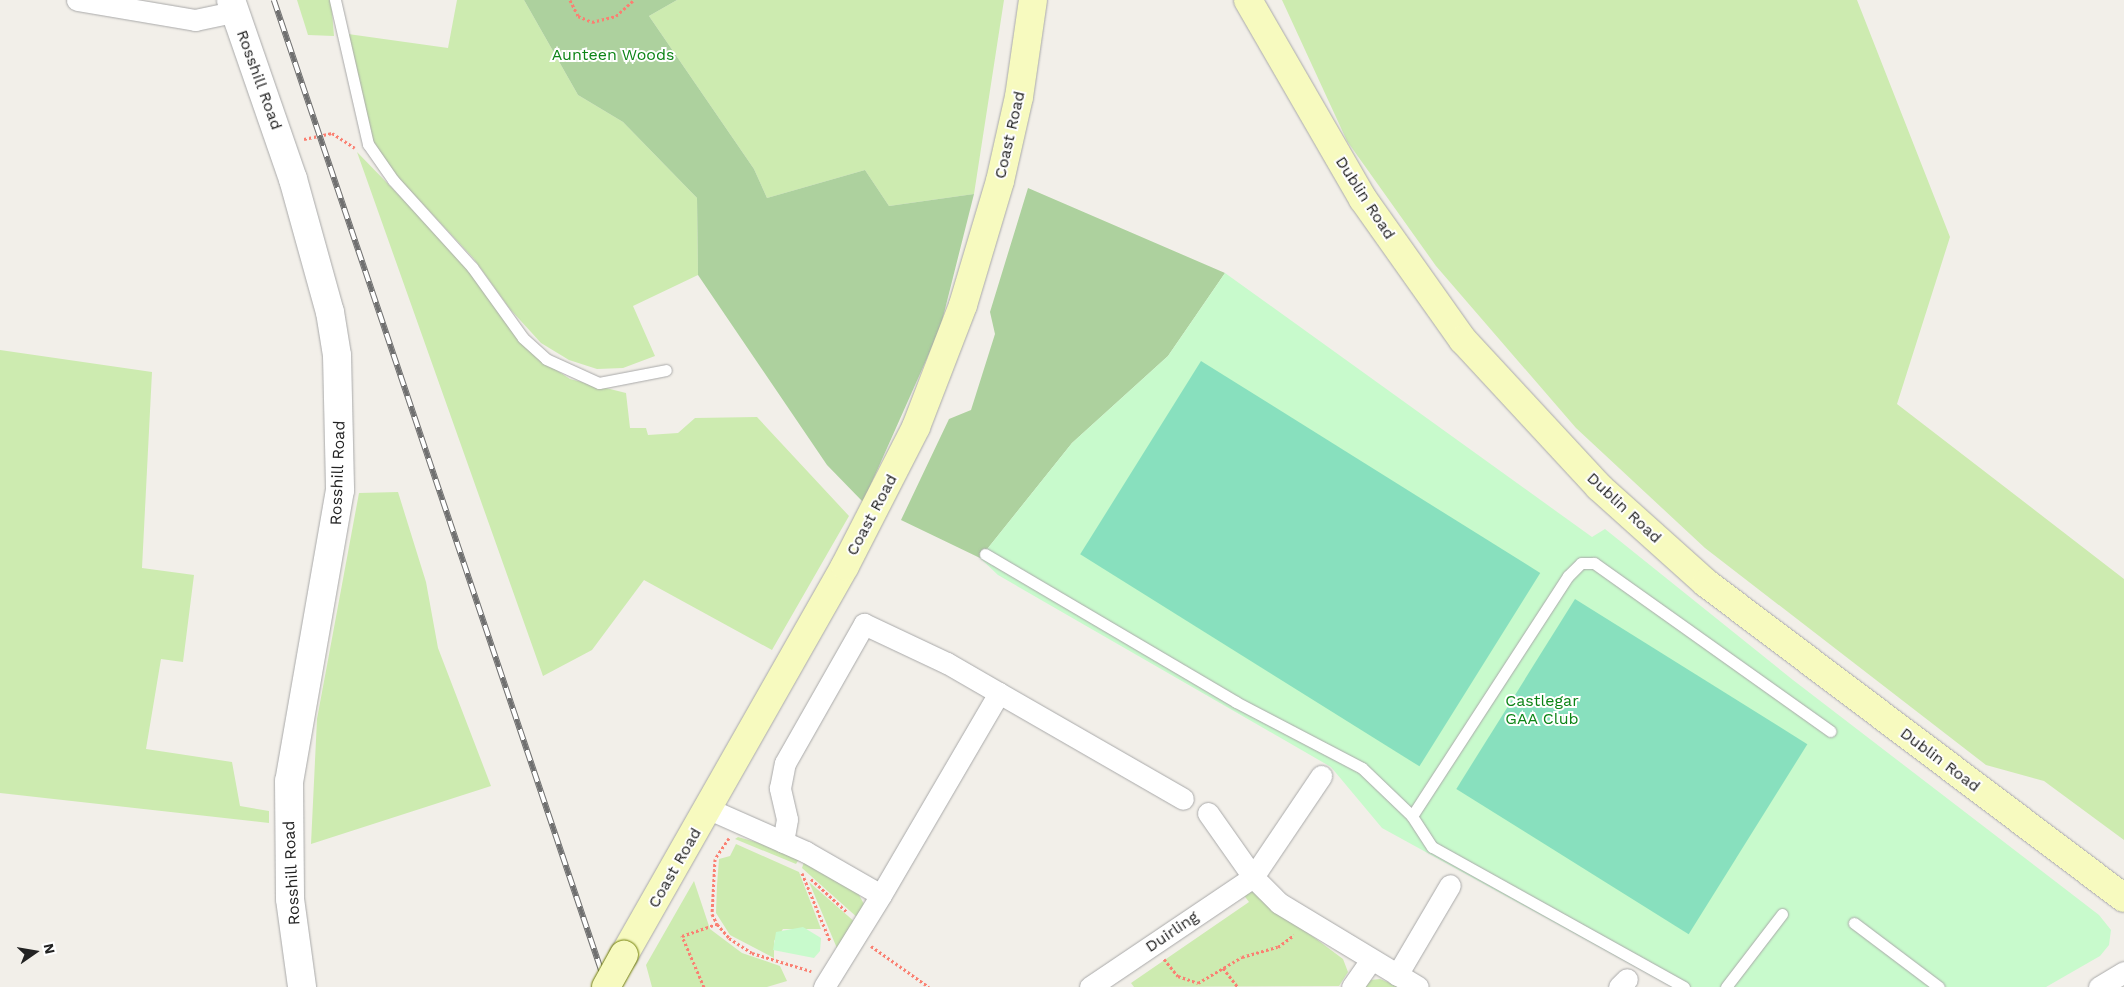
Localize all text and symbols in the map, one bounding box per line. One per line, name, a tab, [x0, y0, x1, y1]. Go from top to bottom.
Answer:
street label: Rosshill Road	[232, 27, 286, 133]
park label: Aunteen Woods	[551, 45, 675, 65]
street label: Coast Road	[991, 89, 1029, 181]
street label: Dublin Road	[1331, 153, 1399, 243]
street label: Rosshill Road	[327, 420, 349, 526]
street label: Dublin Road	[1583, 469, 1665, 547]
street label: Coast Road	[843, 471, 901, 559]
park label: Castlegar GAA Club	[1505, 691, 1579, 729]
street label: Dublin Road	[1896, 724, 1984, 796]
street label: Rosshill Road	[280, 820, 304, 926]
street label: Coast Road	[644, 825, 706, 911]
street label: Duirling	[1142, 907, 1202, 957]
north arrow	[10, 927, 60, 977]
text: N	[41, 942, 59, 955]

